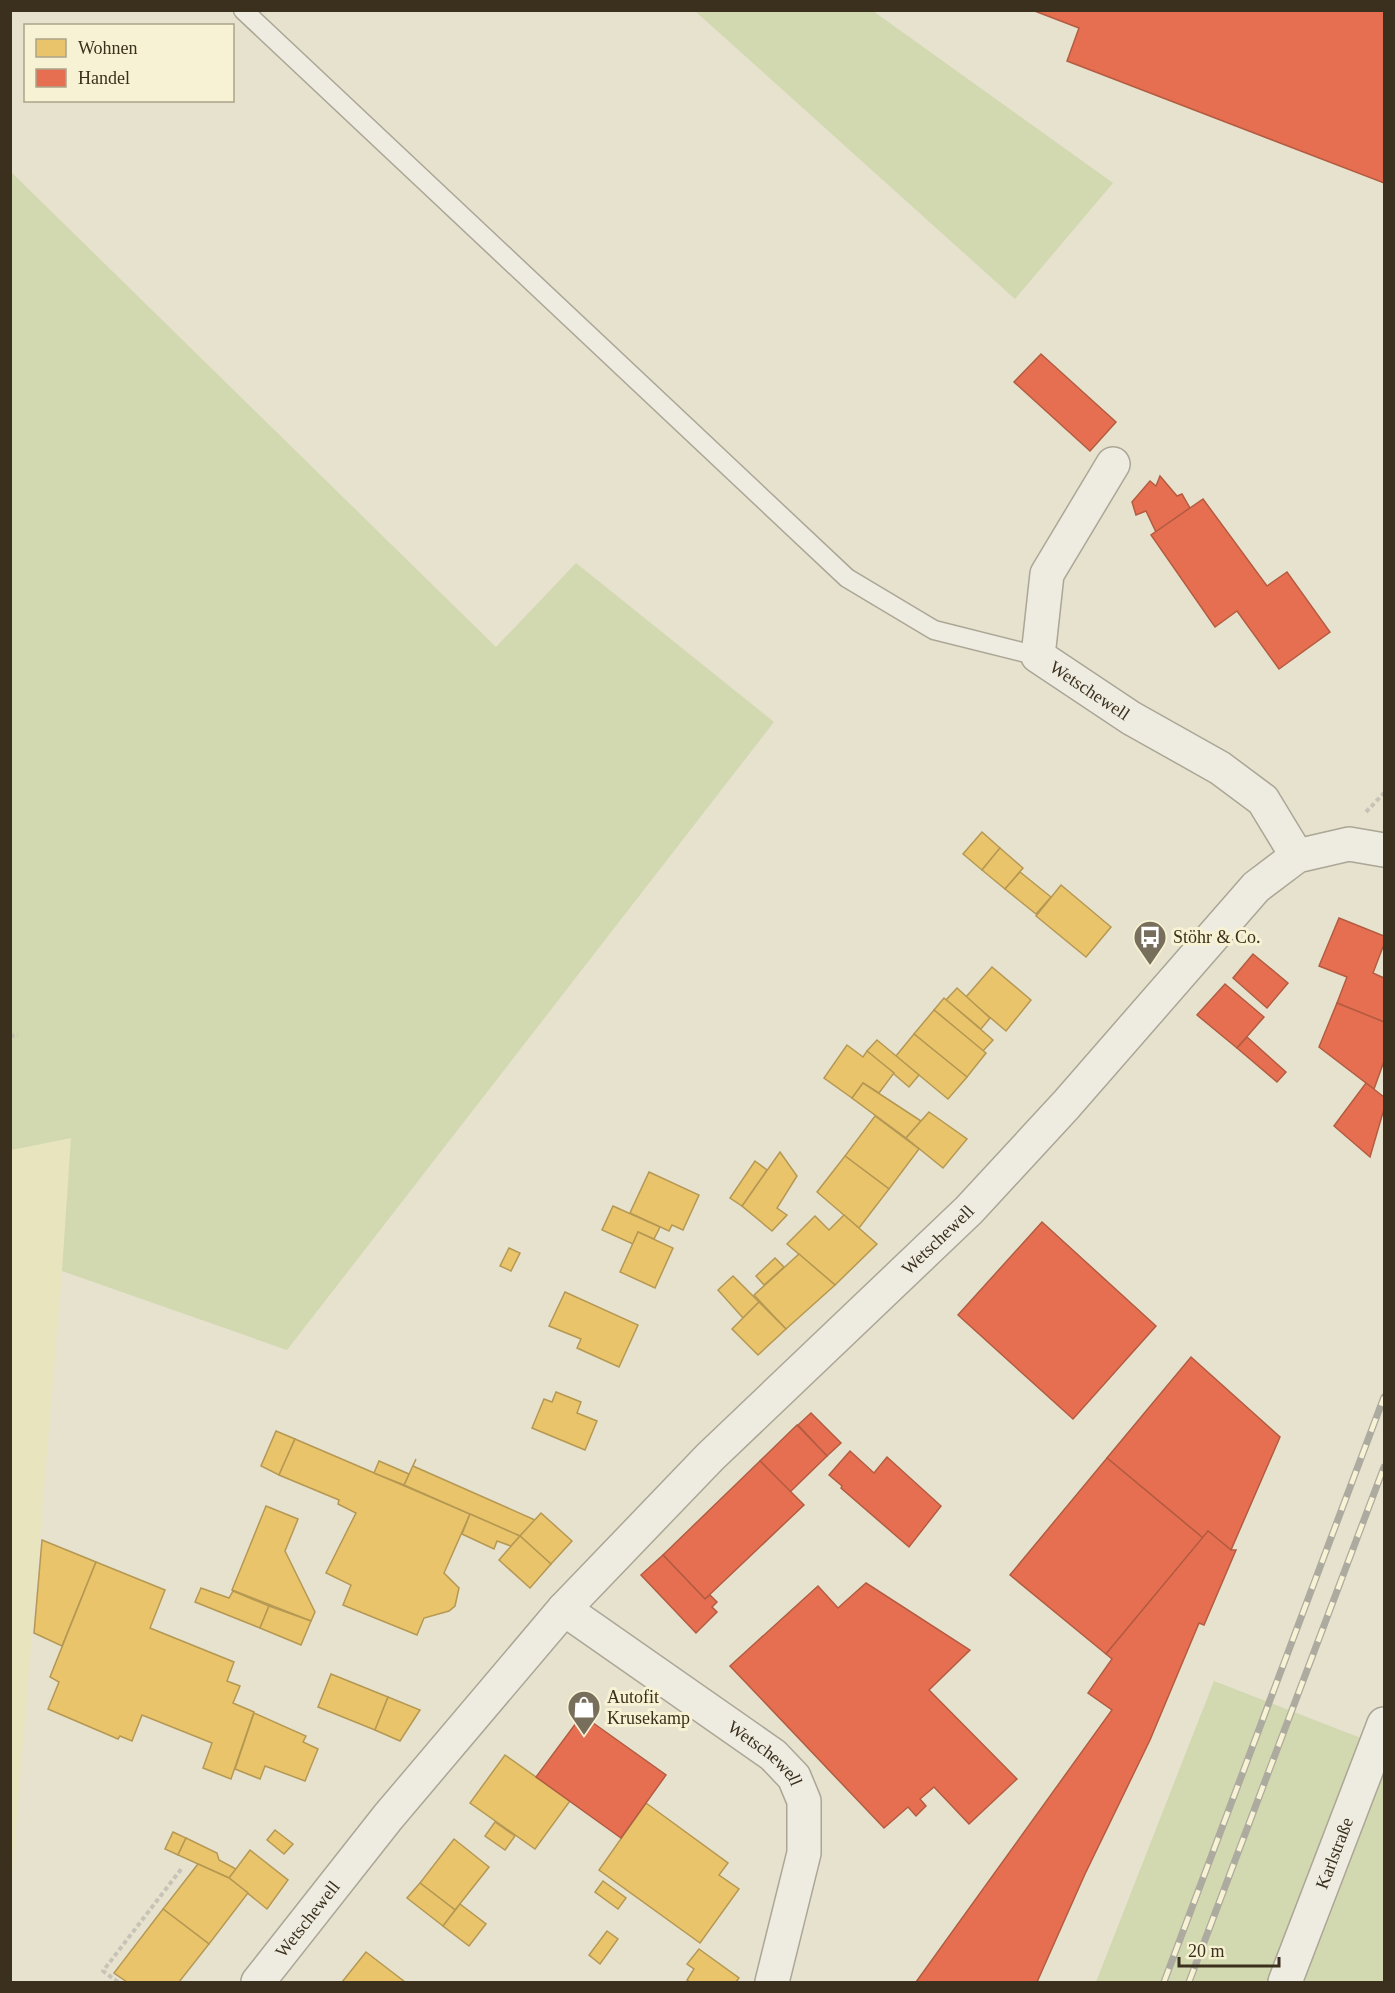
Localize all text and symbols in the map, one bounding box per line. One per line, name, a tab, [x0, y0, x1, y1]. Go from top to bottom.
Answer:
legend	[24, 24, 234, 102]
text: Wohnen	[78, 38, 138, 58]
text: Handel	[78, 68, 130, 88]
street label: Wetschewell	[1046, 657, 1133, 724]
bus stop icon: Stöhr & Co.	[1132, 919, 1168, 966]
place label: Stöhr & Co.	[1173, 927, 1261, 947]
street label: Wetschewell	[898, 1201, 978, 1279]
place label: Autofit Krusekamp	[607, 1687, 690, 1728]
shop icon: Autofit Krusekamp	[566, 1689, 602, 1736]
street label: Wetschewell	[724, 1717, 806, 1789]
street label: Karlstraße	[1312, 1815, 1357, 1892]
street label: Wetschewell	[271, 1877, 344, 1961]
scale bar	[1179, 1930, 1280, 1968]
text: 20 m	[1188, 1941, 1225, 1961]

